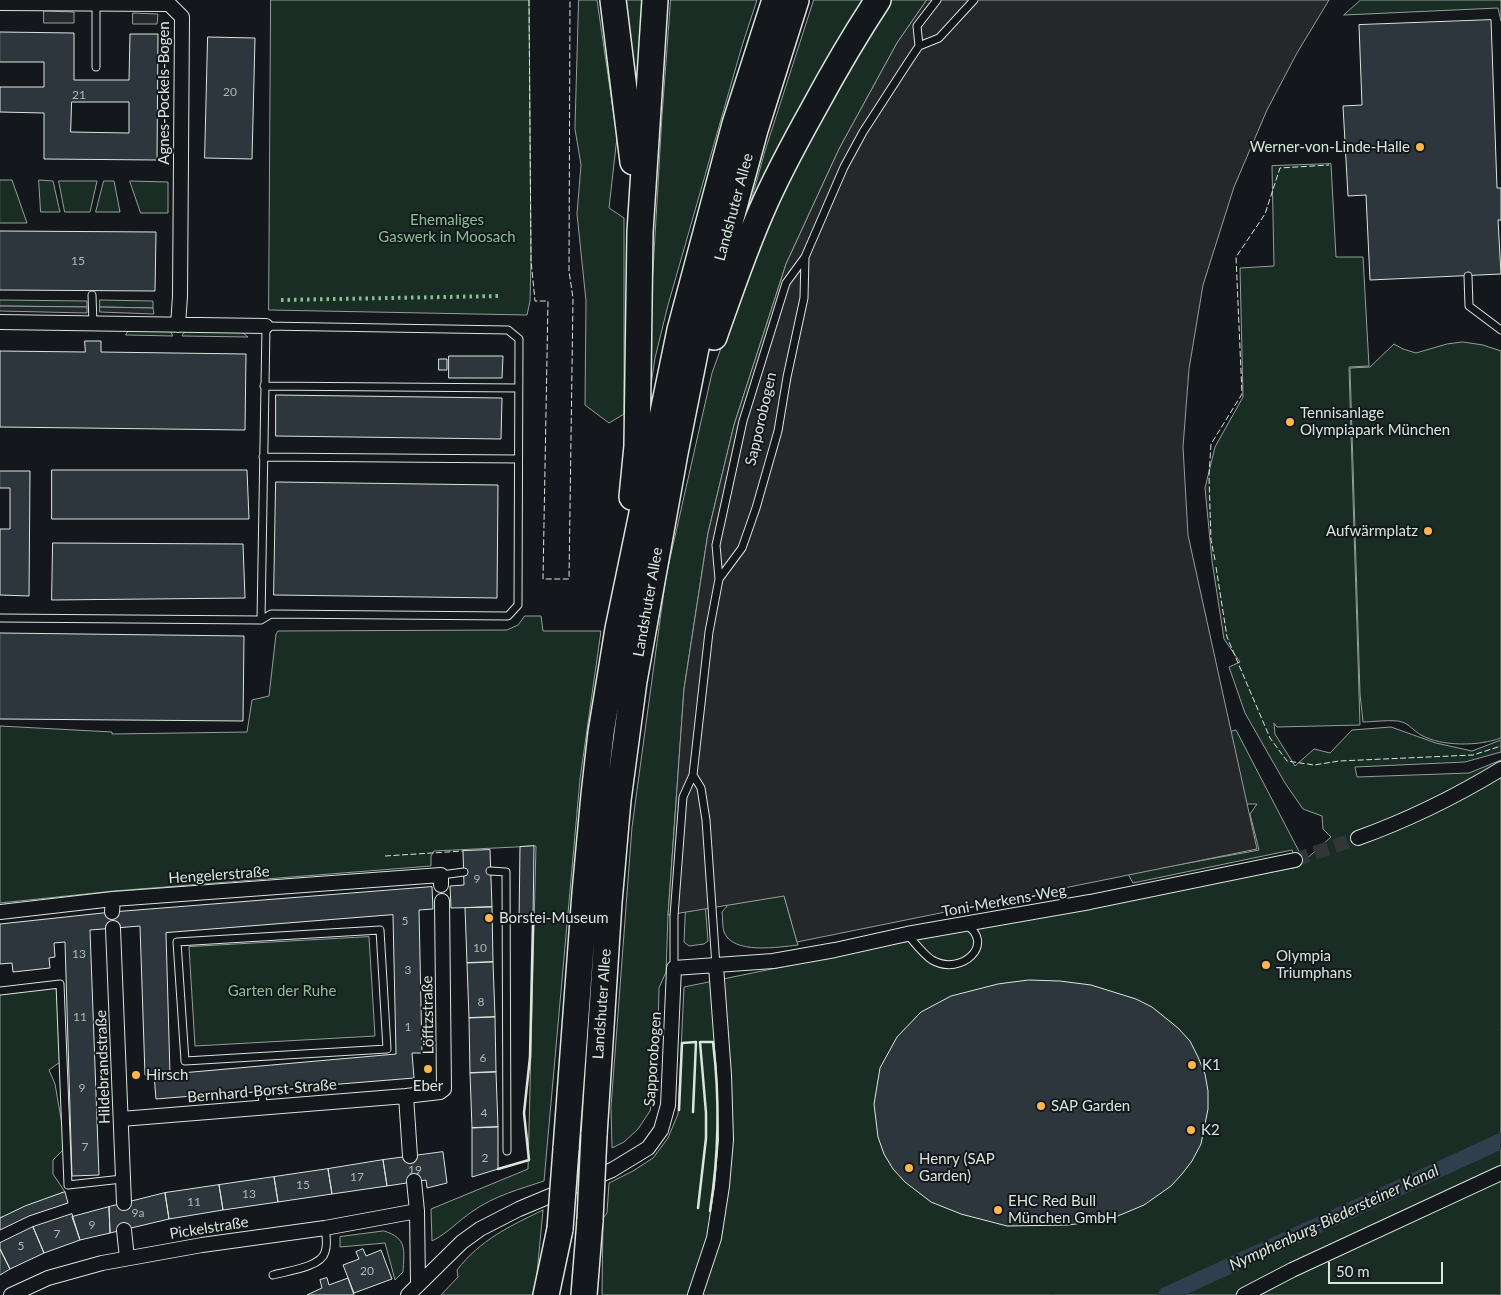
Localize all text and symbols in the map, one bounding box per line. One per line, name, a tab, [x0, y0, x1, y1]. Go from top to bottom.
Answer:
street label: Agnes-Pockels-Bogen	[155, 21, 173, 165]
house number: 20	[223, 85, 237, 99]
house number: 21	[72, 88, 86, 102]
place label: Werner-von-Linde-Halle	[1250, 138, 1410, 156]
marker: Werner-von-Linde-Halle	[1414, 141, 1426, 153]
street label: Landshuter Allee	[711, 151, 757, 263]
park label: Ehemaliges Gaswerk in Moosach	[378, 211, 516, 246]
house number: 15	[71, 254, 85, 268]
street label: Sapporobogen	[742, 371, 780, 467]
place label: Tennisanlage Olympiapark München	[1300, 404, 1450, 439]
marker: Tennisanlage Olympiapark München	[1284, 416, 1296, 428]
place label: Aufwärmplatz	[1326, 522, 1418, 540]
marker: Aufwärmplatz	[1422, 525, 1434, 537]
street label: Landshuter Allee	[630, 546, 666, 658]
street label: Hengelerstraße	[168, 862, 270, 888]
house number: 9	[474, 872, 480, 886]
street label: Toni-Merkens-Weg	[940, 881, 1068, 921]
place label: Borstei-Museum	[499, 909, 609, 927]
marker: Borstei-Museum	[483, 912, 495, 924]
house number: 5	[402, 914, 408, 928]
house number: 10	[473, 941, 487, 955]
house number: 13	[72, 947, 86, 961]
place label: Olympia Triumphans	[1276, 947, 1352, 982]
street label: Landshuter Allee	[589, 948, 615, 1060]
marker: Olympia Triumphans	[1260, 959, 1272, 971]
house number: 3	[405, 963, 411, 977]
street label: Löfftzstraße	[418, 976, 438, 1054]
park label: Garten der Ruhe	[228, 982, 336, 1000]
house number: 8	[478, 995, 484, 1009]
house number: 11	[73, 1010, 87, 1024]
street label: Hildebrandstraße	[92, 1010, 114, 1124]
street label: Sapporobogen	[641, 1011, 665, 1107]
house number: 1	[405, 1020, 411, 1034]
house number: 6	[480, 1051, 486, 1065]
place label: K1	[1202, 1056, 1221, 1074]
marker: K1	[1186, 1059, 1198, 1071]
marker: Eber	[422, 1063, 434, 1075]
place label: Hirsch	[146, 1066, 188, 1084]
marker: Hirsch	[130, 1069, 142, 1081]
street label: Bernhard-Borst-Straße	[187, 1076, 337, 1106]
place label: Eber	[413, 1077, 443, 1095]
house number: 9	[79, 1081, 85, 1095]
place label: SAP Garden	[1051, 1097, 1130, 1115]
marker: SAP Garden	[1035, 1100, 1047, 1112]
house number: 4	[481, 1106, 487, 1120]
place label: K2	[1201, 1121, 1220, 1139]
marker: K2	[1185, 1124, 1197, 1136]
house number: 7	[82, 1140, 88, 1154]
place label: Henry (SAP Garden)	[919, 1150, 995, 1185]
house number: 2	[482, 1151, 488, 1165]
water label: Nymphenburg-Biedersteiner Kanal	[1226, 1161, 1442, 1275]
marker: Henry (SAP Garden)	[903, 1162, 915, 1174]
house number: 19	[408, 1163, 422, 1177]
house number: 17	[350, 1170, 364, 1184]
house number: 15	[296, 1178, 310, 1192]
house number: 13	[242, 1187, 256, 1201]
place label: EHC Red Bull München GmbH	[1008, 1192, 1117, 1227]
house number: 11	[187, 1195, 201, 1209]
marker: EHC Red Bull München GmbH	[992, 1204, 1004, 1216]
house number: 9a	[132, 1206, 144, 1220]
street label: Pickelstraße	[168, 1213, 250, 1243]
house number: 9	[89, 1218, 95, 1232]
house number: 7	[54, 1227, 60, 1241]
house number: 5	[18, 1239, 24, 1253]
scale bar	[1331, 1252, 1446, 1284]
text: 50 m	[1336, 1262, 1370, 1280]
house number: 20	[360, 1264, 374, 1278]

